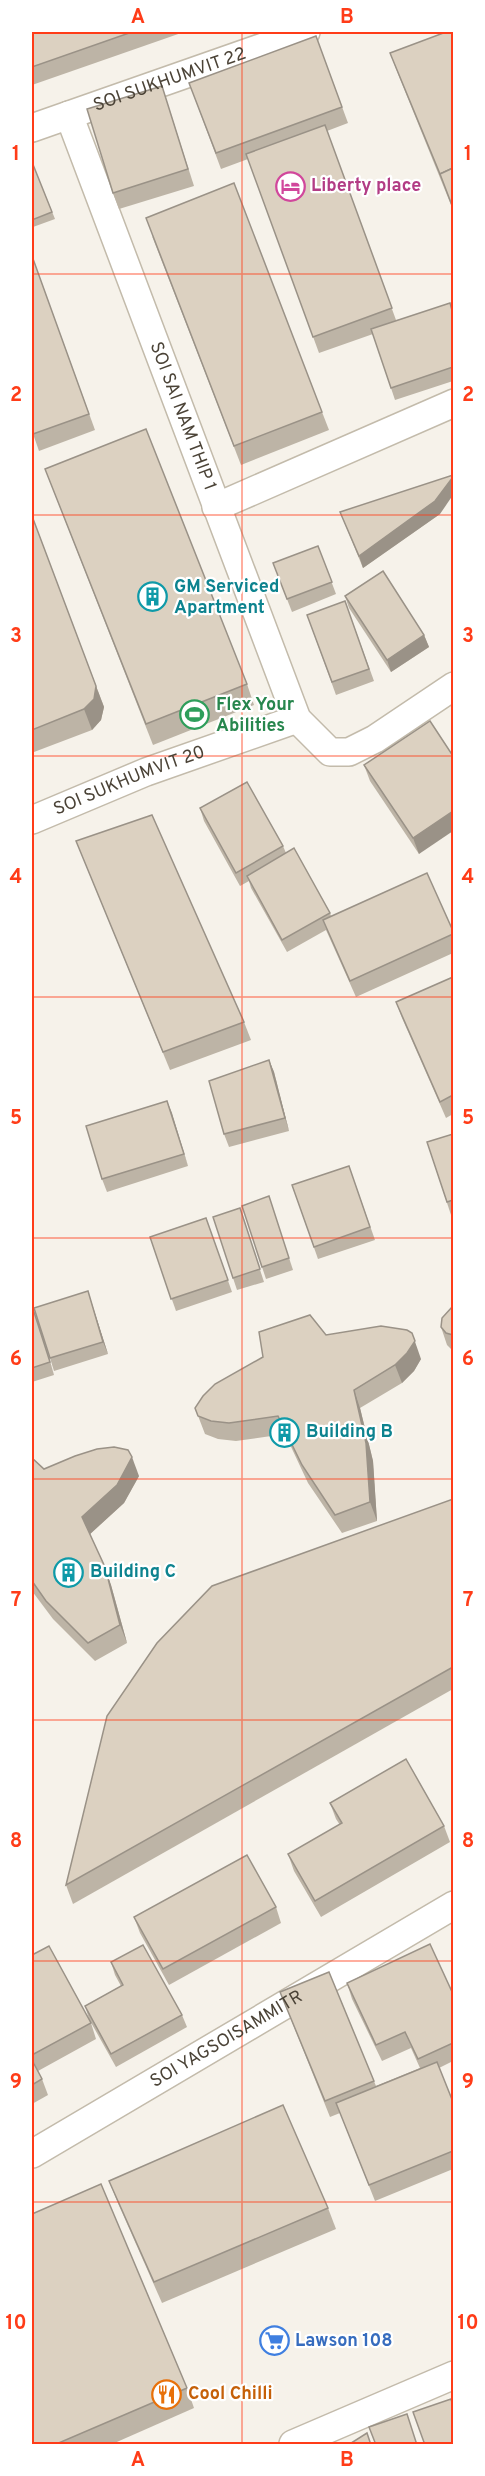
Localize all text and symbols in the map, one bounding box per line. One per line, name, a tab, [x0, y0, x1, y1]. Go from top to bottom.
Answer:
text: A	[131, 5, 145, 31]
text: B	[340, 5, 354, 31]
street label: SOI SUKHUMVIT 22	[90, 42, 249, 117]
text: 1	[12, 142, 20, 168]
text: 1	[464, 142, 472, 168]
hotel icon: Liberty place	[274, 170, 306, 202]
place label: Liberty place	[311, 175, 421, 198]
street label: SOI SAI NAM THIP 1	[144, 339, 221, 494]
text: 2	[10, 383, 22, 409]
text: 2	[462, 383, 474, 409]
place label: GM Serviced Apartment	[174, 576, 279, 620]
building icon: GM Serviced Apartment	[137, 581, 169, 613]
text: 3	[10, 624, 22, 650]
text: 3	[462, 624, 474, 650]
place label: Flex Your Abilities	[216, 694, 295, 738]
sports icon: Flex Your Abilities	[179, 699, 211, 731]
street label: SOI SUKHUMVIT 20	[50, 741, 208, 821]
text: 4	[10, 865, 22, 891]
text: 4	[462, 865, 474, 891]
text: 5	[10, 1106, 22, 1132]
text: 5	[462, 1106, 474, 1132]
text: 6	[10, 1347, 22, 1373]
text: 6	[462, 1347, 474, 1373]
building icon: Building B	[269, 1416, 301, 1448]
place label: Building B	[306, 1421, 393, 1444]
building icon: Building C	[53, 1556, 85, 1588]
place label: Building C	[90, 1561, 176, 1584]
text: 7	[11, 1588, 21, 1614]
text: 7	[463, 1588, 473, 1614]
text: 8	[10, 1829, 22, 1855]
text: 8	[462, 1829, 474, 1855]
street label: SOI YAGSOISAMMITR	[146, 1985, 307, 2093]
text: 9	[10, 2070, 22, 2096]
text: 9	[462, 2070, 474, 2096]
text: 10	[5, 2311, 27, 2337]
text: 10	[457, 2311, 479, 2337]
supermarket icon: Lawson 108	[258, 2325, 290, 2357]
place label: Lawson 108	[295, 2330, 393, 2353]
restaurant icon: Cool Chilli	[151, 2378, 183, 2410]
place label: Cool Chilli	[188, 2383, 272, 2406]
text: A	[131, 2448, 145, 2474]
text: B	[340, 2448, 354, 2474]

